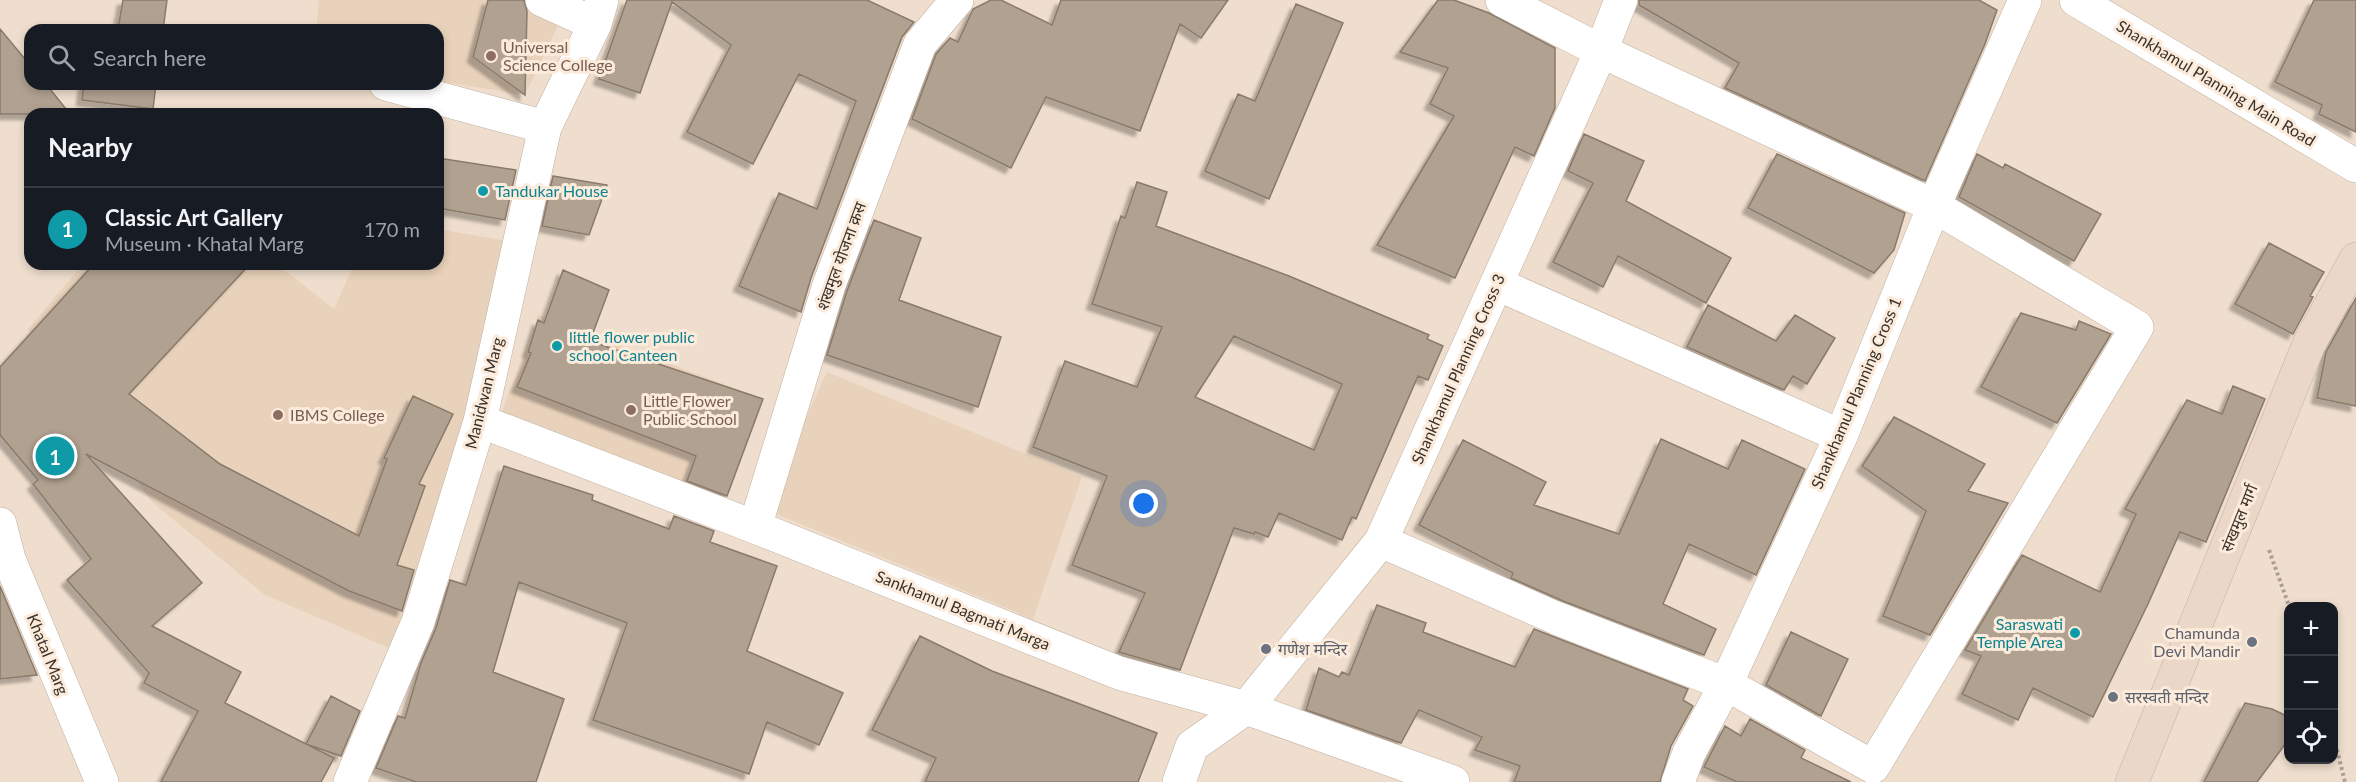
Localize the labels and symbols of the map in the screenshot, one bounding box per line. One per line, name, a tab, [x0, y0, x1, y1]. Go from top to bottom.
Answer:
street label: Shankhamul Planning Main Road	[2113, 16, 2319, 150]
place label: Universal Science College	[503, 37, 613, 74]
marker: Universal Science College	[484, 49, 498, 63]
place label: Tandukar House	[495, 181, 608, 200]
marker: Tandukar House	[476, 184, 490, 198]
street label: शंखमुल योजना क्रस	[812, 198, 871, 313]
street label: Shankhamul Planning Cross 3	[1407, 271, 1508, 467]
street label: Shankhamul Planning Cross 1	[1807, 294, 1905, 491]
place label: little flower public school Canteen	[569, 327, 695, 364]
street label: Manidwan Marg	[460, 335, 507, 451]
marker: little flower public school Canteen	[550, 339, 564, 353]
place label: Little Flower Public School	[643, 391, 737, 428]
marker: Little Flower Public School	[624, 403, 638, 417]
place label: IBMS College	[290, 405, 385, 424]
marker: IBMS College	[271, 408, 285, 422]
pin: 1	[36, 434, 74, 478]
street label: संखमुल मार्ग	[2216, 480, 2263, 555]
your location	[1129, 489, 1158, 518]
street label: Sankhamul Bagmati Marga	[873, 566, 1053, 653]
street label: Khatal Marg	[24, 611, 73, 697]
place label: Saraswati Temple Area	[1976, 614, 2063, 651]
place label: Chamunda Devi Mandir	[2153, 623, 2240, 660]
marker: Saraswati Temple Area	[2068, 626, 2082, 640]
marker: Chamunda Devi Mandir	[2245, 635, 2259, 649]
place label: गणेश मन्दिर	[1278, 639, 1348, 658]
marker: गणेश मन्दिर	[1259, 642, 1273, 656]
place label: सरस्वती मन्दिर	[2125, 687, 2209, 706]
marker: सरस्वती मन्दिर	[2106, 690, 2120, 704]

